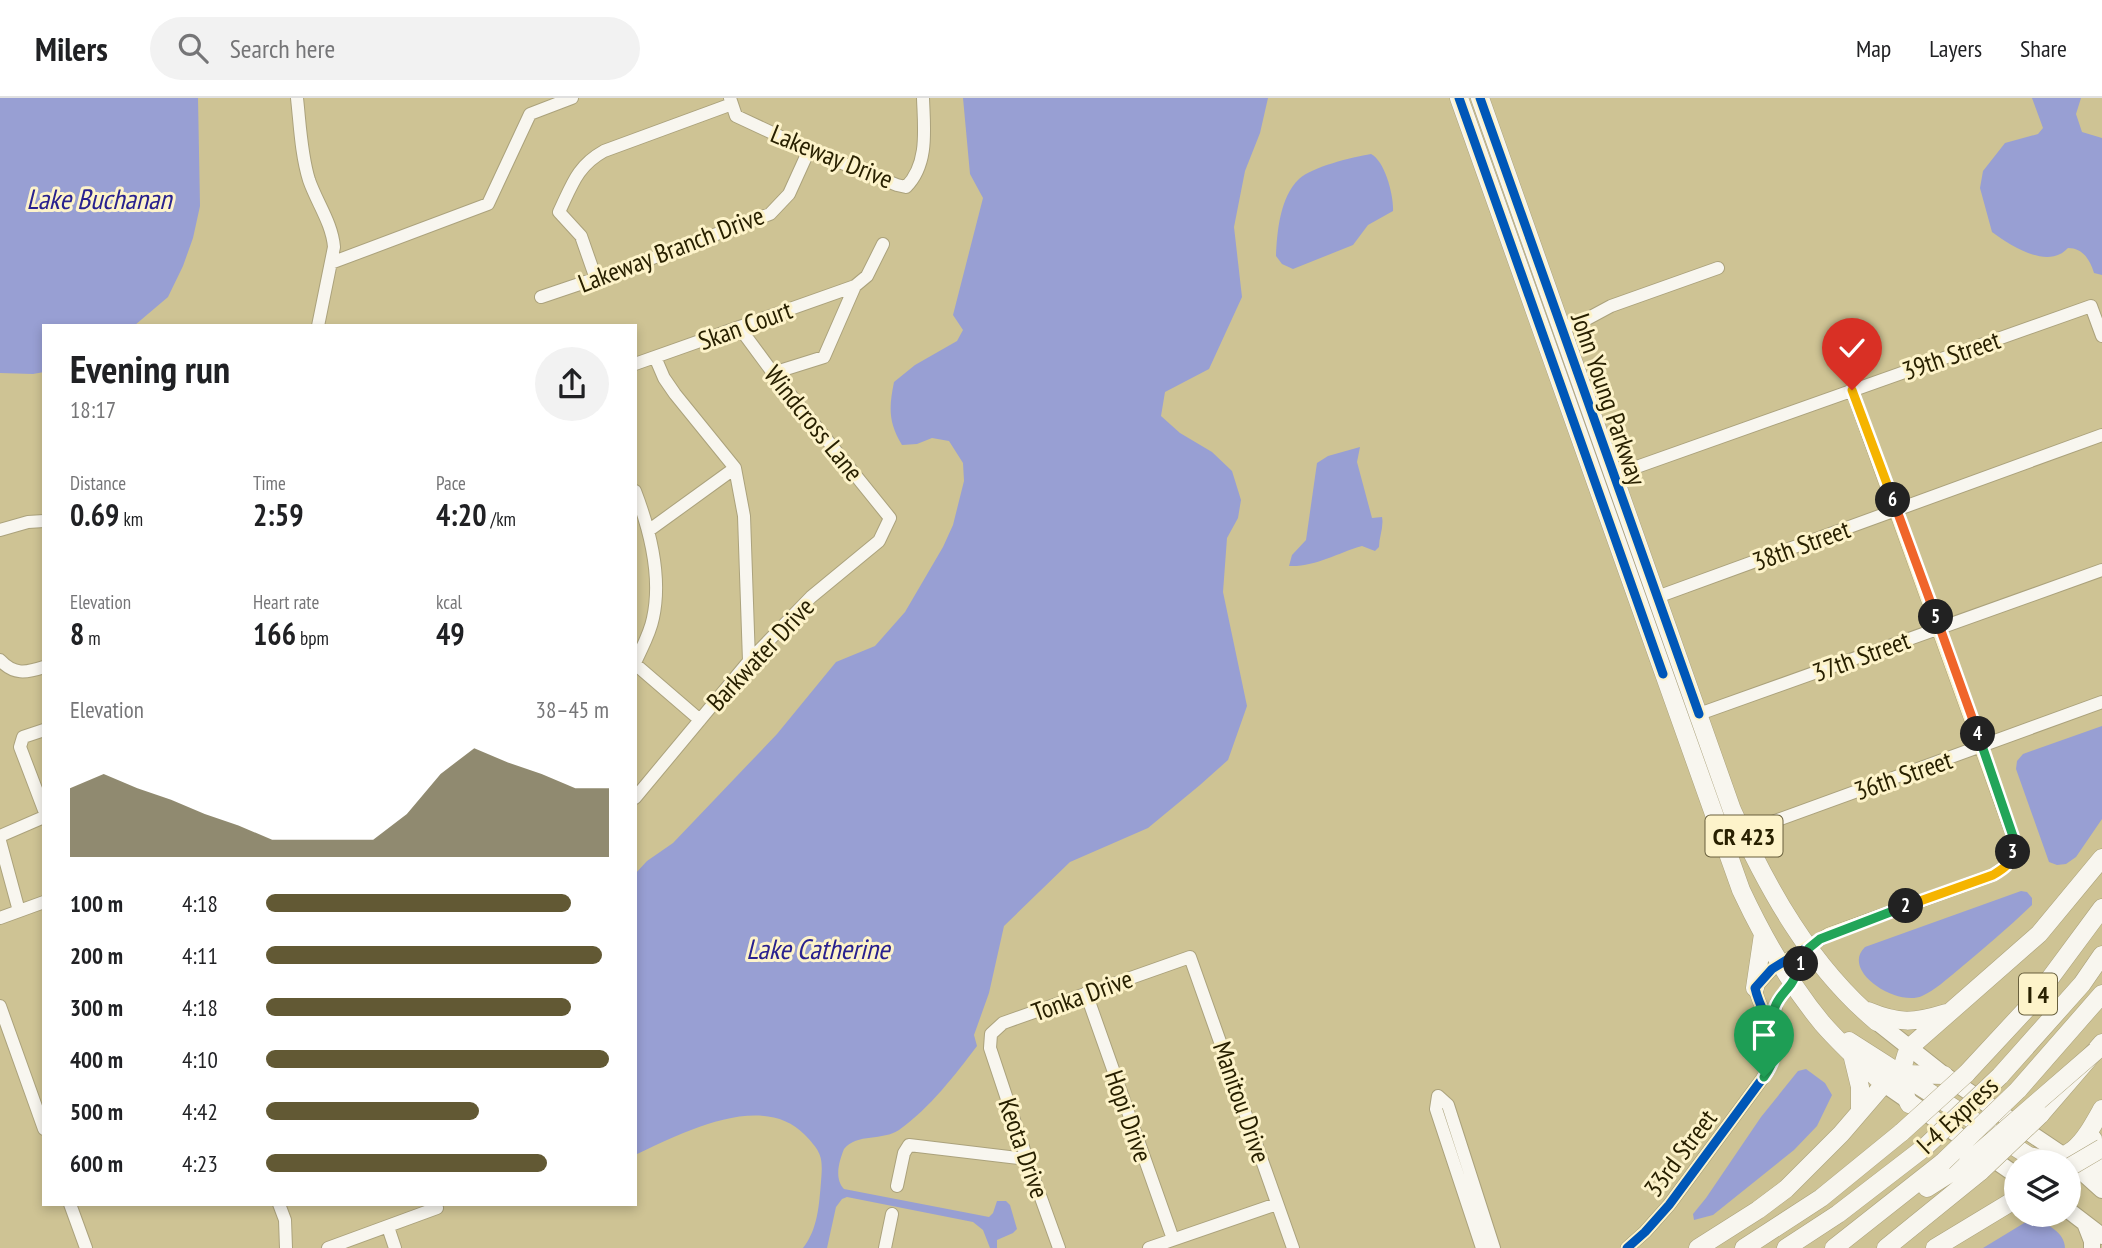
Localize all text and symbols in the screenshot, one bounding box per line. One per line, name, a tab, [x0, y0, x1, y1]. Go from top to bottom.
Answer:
search box	[150, 17, 640, 80]
text: Milers	[35, 27, 108, 70]
icon: search	[174, 29, 212, 67]
text: Search here	[230, 32, 335, 65]
text: Map	[1856, 33, 1891, 64]
text: Layers	[1929, 33, 1982, 64]
text: Share	[2020, 33, 2067, 64]
street label: Lakeway Drive	[766, 117, 898, 195]
water label: Lake Buchanan	[26, 180, 173, 217]
street label: Lakeway Branch Drive	[574, 198, 768, 300]
street label: Skan Court	[694, 293, 796, 357]
street label: John Young Parkway	[1564, 308, 1654, 490]
pin	[1822, 318, 1882, 390]
street label: 39th Street	[1898, 323, 2004, 387]
icon: check	[1833, 329, 1871, 367]
text: Evening run	[70, 344, 230, 393]
button: share	[535, 347, 609, 421]
street label: Windcross Lane	[757, 358, 871, 488]
text: 18:17	[70, 395, 116, 424]
text: Distance	[70, 471, 126, 495]
text: Time	[253, 471, 286, 495]
text: Pace	[436, 471, 466, 495]
pin: 6	[1876, 482, 1910, 518]
text: 6	[1888, 487, 1897, 511]
text: 0.69	[70, 495, 119, 534]
text: 2:59	[253, 495, 304, 534]
text: 4:20	[436, 495, 487, 534]
text: km	[119, 507, 143, 531]
text: /km	[487, 507, 516, 531]
street label: 38th Street	[1748, 512, 1854, 578]
text: Elevation	[70, 590, 131, 614]
text: Heart rate	[253, 590, 319, 614]
text: kcal	[436, 590, 462, 614]
street label: Barkwater Drive	[699, 590, 821, 718]
pin: 5	[1918, 600, 1954, 634]
text: 5	[1931, 604, 1940, 628]
text: 8	[70, 614, 84, 653]
text: 166	[253, 614, 296, 653]
text: 49	[436, 614, 465, 653]
street label: 37th Street	[1808, 623, 1914, 689]
text: m	[84, 626, 101, 650]
text: bpm	[296, 626, 329, 650]
text: Elevation	[70, 695, 144, 724]
text: 38–45 m	[536, 695, 609, 724]
pin: 4	[1960, 716, 1996, 752]
text: 4	[1973, 721, 1982, 745]
street label: 36th Street	[1850, 743, 1956, 807]
road number: CR 423	[1706, 816, 1782, 856]
pin: 3	[1996, 834, 2030, 870]
text: 3	[2008, 839, 2017, 863]
pin: 2	[1888, 888, 1924, 924]
text: 100 m	[70, 889, 123, 918]
text: 4:18	[182, 889, 218, 918]
text: 2	[1901, 893, 1910, 917]
water label: Lake Catherine	[746, 930, 892, 967]
text: 200 m	[70, 941, 123, 970]
text: 4:11	[182, 941, 218, 970]
pin: 1	[1784, 946, 1818, 982]
text: 1	[1796, 951, 1805, 975]
street label: Tonka Drive	[1027, 962, 1137, 1028]
road number: I 4	[2019, 974, 2057, 1014]
text: 300 m	[70, 993, 123, 1022]
text: 4:18	[182, 993, 218, 1022]
pin	[1734, 1005, 1794, 1077]
icon: arrive	[1745, 1016, 1783, 1054]
street label: Manitou Drive	[1206, 1037, 1278, 1167]
text: 400 m	[70, 1045, 123, 1074]
text: 4:10	[182, 1045, 218, 1074]
street label: Hopi Drive	[1098, 1066, 1160, 1166]
street label: I-4 Express	[1909, 1069, 2005, 1161]
street label: Keota Drive	[991, 1094, 1057, 1202]
text: 500 m	[70, 1097, 123, 1126]
text: 4:42	[182, 1097, 218, 1126]
street label: 33rd Street	[1636, 1103, 1724, 1203]
text: 600 m	[70, 1149, 123, 1178]
text: 4:23	[182, 1149, 218, 1178]
map controls	[2004, 1150, 2081, 1227]
button: layers	[2004, 1150, 2081, 1227]

